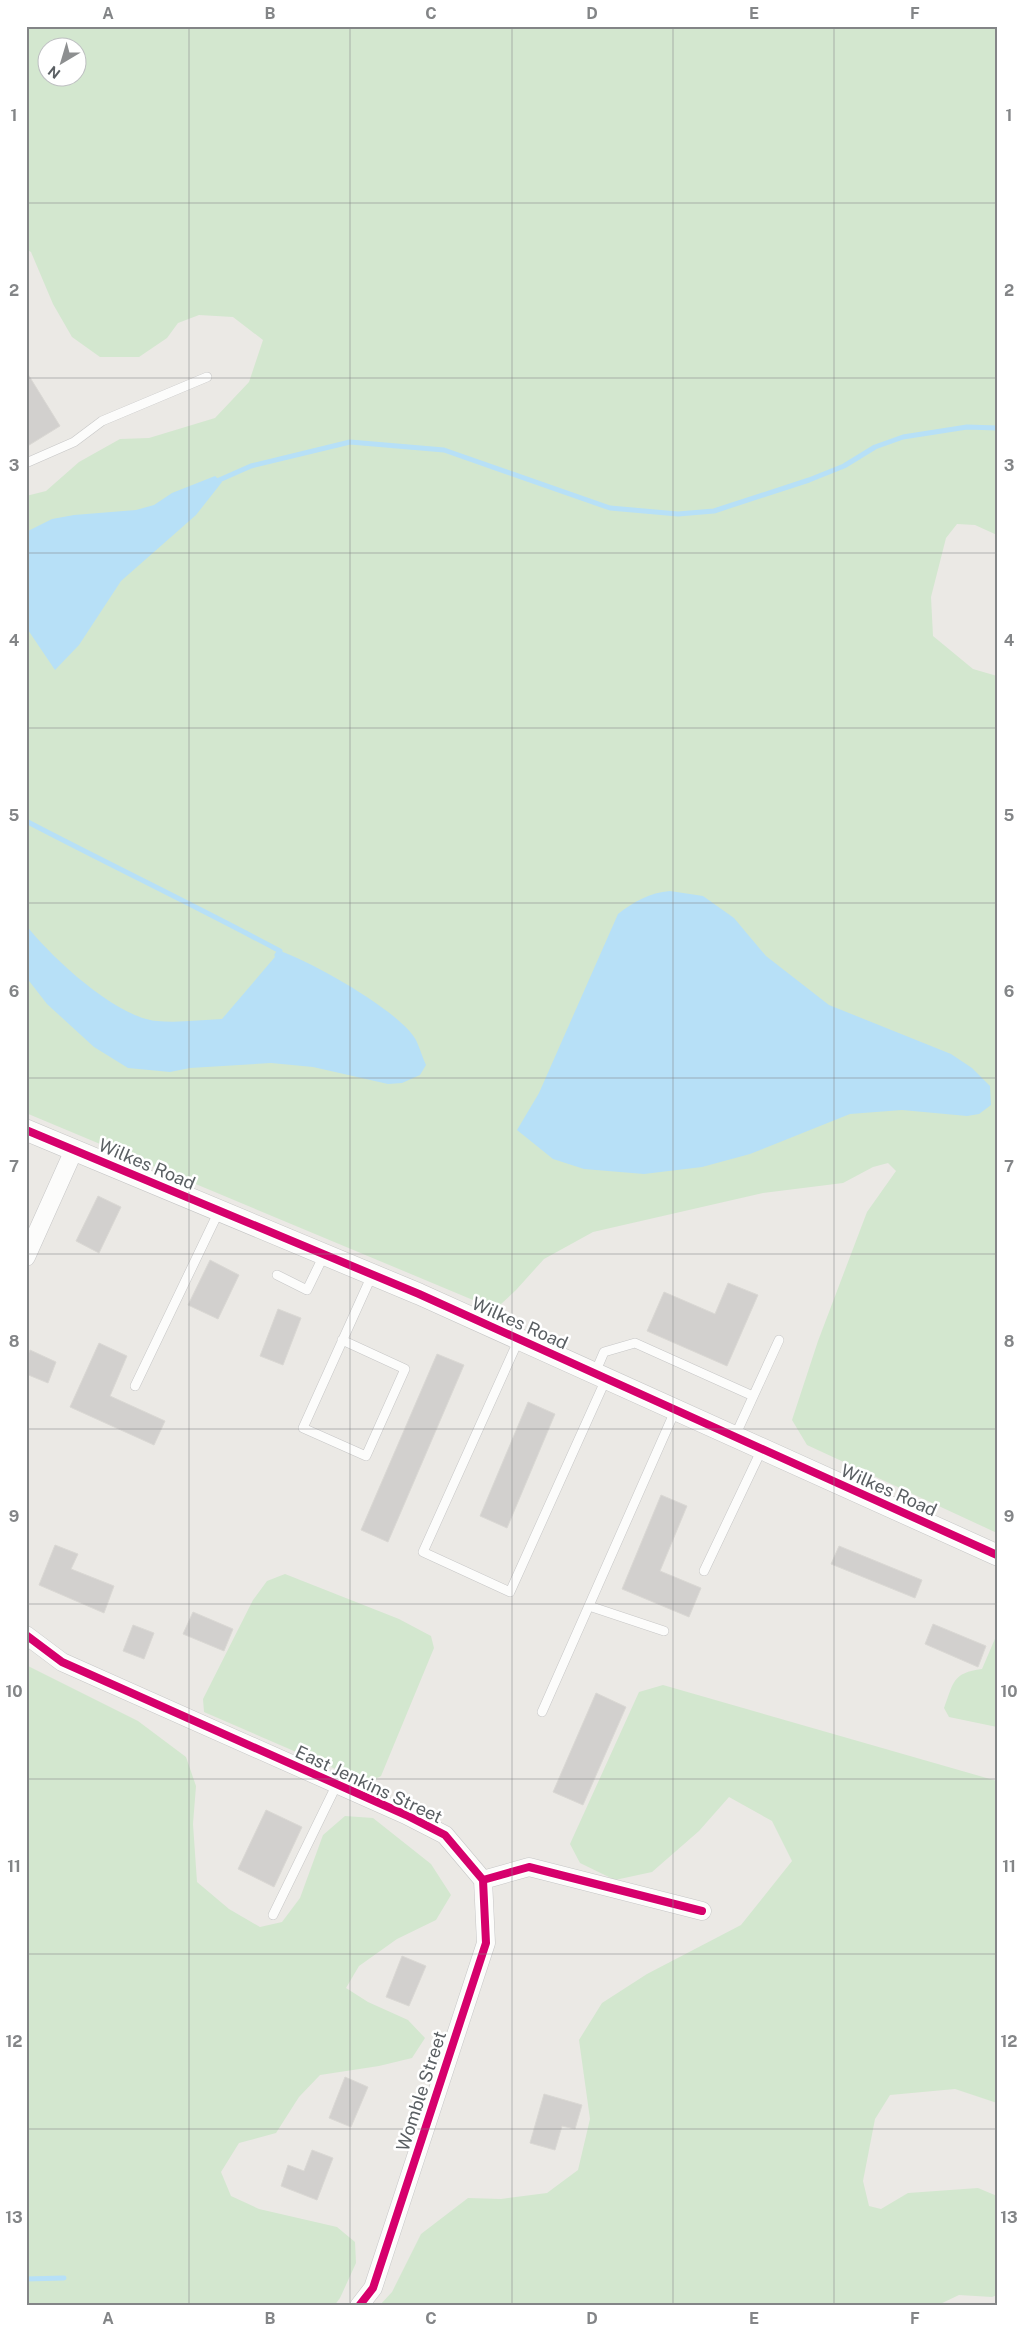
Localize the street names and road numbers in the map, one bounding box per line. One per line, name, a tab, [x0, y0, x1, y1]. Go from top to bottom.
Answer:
street label: Wilkes Road	[95, 1134, 199, 1194]
street label: Wilkes Road	[469, 1292, 571, 1354]
street label: Wilkes Road	[838, 1459, 940, 1521]
street label: East Jenkins Street	[292, 1741, 446, 1827]
street label: Womble Street	[392, 2028, 450, 2154]

